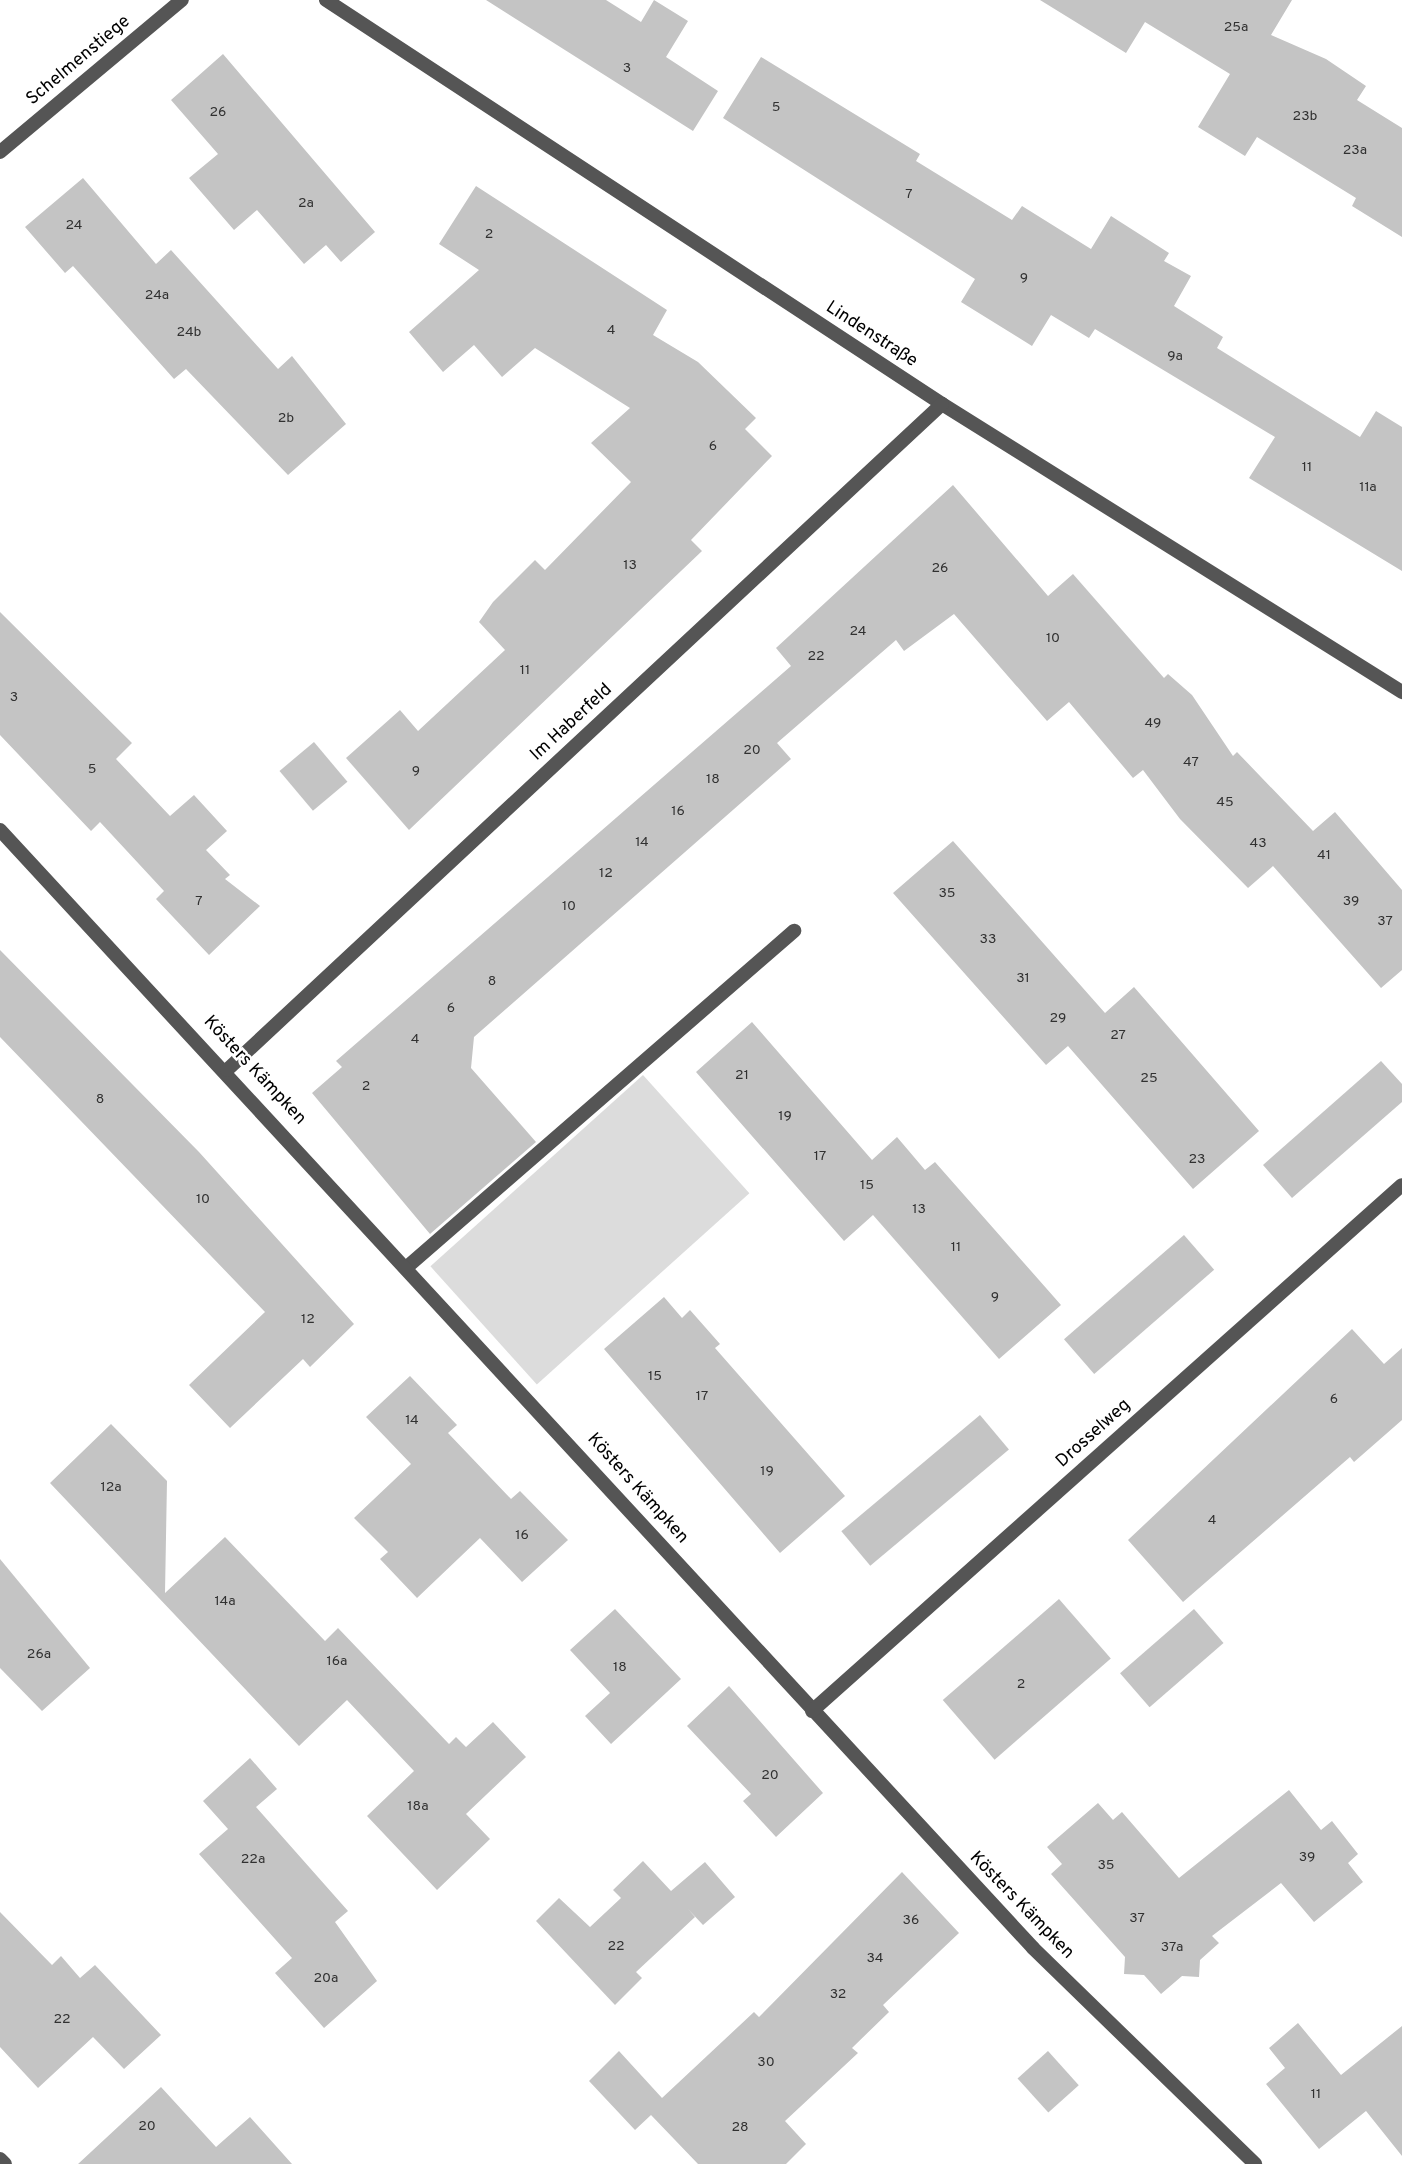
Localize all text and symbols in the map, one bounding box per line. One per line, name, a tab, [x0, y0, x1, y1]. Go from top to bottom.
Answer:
street label: Schelmenstiege	[23, 11, 135, 111]
house number: 25a	[1224, 20, 1248, 36]
house number: 3	[623, 61, 631, 77]
house number: 5	[772, 100, 780, 116]
house number: 26	[210, 105, 226, 121]
house number: 23b	[1293, 109, 1317, 125]
house number: 23a	[1343, 143, 1367, 159]
house number: 7	[905, 187, 913, 203]
house number: 2a	[298, 196, 314, 212]
house number: 24	[65, 218, 83, 234]
house number: 2	[485, 227, 493, 243]
house number: 9	[1020, 271, 1028, 287]
house number: 24a	[145, 288, 169, 304]
street label: Lindenstraße	[821, 297, 921, 373]
house number: 4	[607, 323, 615, 339]
house number: 24b	[177, 325, 201, 341]
house number: 9a	[1167, 349, 1183, 365]
house number: 2b	[278, 411, 294, 427]
house number: 6	[709, 439, 717, 455]
house number: 11	[1302, 460, 1312, 476]
house number: 11a	[1359, 480, 1377, 496]
house number: 13	[623, 558, 637, 574]
house number: 26	[932, 561, 948, 577]
house number: 24	[849, 624, 867, 640]
house number: 10	[1046, 631, 1060, 647]
house number: 22	[807, 649, 825, 665]
house number: 11	[520, 663, 530, 679]
street label: Im Haberfeld	[527, 680, 617, 766]
house number: 3	[10, 690, 18, 706]
house number: 49	[1145, 716, 1161, 732]
house number: 20	[743, 743, 761, 759]
house number: 47	[1183, 755, 1199, 771]
house number: 5	[88, 762, 96, 778]
house number: 9	[412, 764, 420, 780]
house number: 18	[706, 772, 720, 788]
house number: 45	[1216, 795, 1234, 811]
house number: 16	[671, 804, 685, 820]
house number: 14	[635, 835, 649, 851]
house number: 43	[1249, 836, 1267, 852]
house number: 41	[1317, 848, 1331, 864]
house number: 12	[599, 866, 613, 882]
house number: 35	[938, 886, 956, 902]
house number: 7	[195, 894, 203, 910]
house number: 39	[1343, 894, 1359, 910]
house number: 10	[562, 899, 576, 915]
house number: 37	[1377, 914, 1393, 930]
house number: 33	[980, 932, 996, 948]
house number: 31	[1016, 971, 1030, 987]
house number: 8	[488, 974, 496, 990]
house number: 6	[447, 1001, 455, 1017]
house number: 29	[1050, 1011, 1066, 1027]
street label: Kösters Kämpken	[198, 1012, 310, 1130]
house number: 27	[1110, 1028, 1126, 1044]
house number: 4	[411, 1032, 419, 1048]
house number: 21	[735, 1068, 749, 1084]
house number: 25	[1140, 1071, 1158, 1087]
house number: 2	[362, 1079, 370, 1095]
house number: 8	[96, 1092, 104, 1108]
house number: 19	[778, 1109, 792, 1125]
house number: 17	[814, 1149, 826, 1165]
house number: 23	[1189, 1152, 1205, 1168]
house number: 15	[860, 1178, 874, 1194]
house number: 10	[196, 1192, 210, 1208]
house number: 13	[912, 1202, 926, 1218]
house number: 11	[951, 1240, 961, 1256]
house number: 9	[991, 1290, 999, 1306]
house number: 12	[301, 1312, 315, 1328]
house number: 15	[648, 1369, 662, 1385]
house number: 17	[696, 1389, 708, 1405]
house number: 6	[1330, 1392, 1338, 1408]
street label: Drosselweg	[1052, 1395, 1136, 1473]
house number: 14	[405, 1413, 419, 1429]
street label: Kösters Kämpken	[582, 1429, 692, 1549]
house number: 19	[760, 1464, 774, 1480]
house number: 12a	[100, 1480, 122, 1496]
house number: 4	[1208, 1513, 1216, 1529]
house number: 16	[515, 1528, 529, 1544]
house number: 14a	[215, 1594, 235, 1610]
house number: 26a	[27, 1647, 51, 1663]
house number: 16a	[327, 1654, 347, 1670]
house number: 18	[613, 1660, 627, 1676]
house number: 2	[1017, 1677, 1025, 1693]
house number: 20	[761, 1768, 779, 1784]
house number: 18a	[407, 1799, 429, 1815]
street label: Kösters Kämpken	[964, 1848, 1078, 1964]
house number: 39	[1299, 1850, 1315, 1866]
house number: 22a	[241, 1852, 265, 1868]
house number: 35	[1097, 1858, 1115, 1874]
house number: 37	[1129, 1911, 1145, 1927]
house number: 36	[903, 1913, 919, 1929]
house number: 22	[607, 1939, 625, 1955]
house number: 37a	[1161, 1940, 1183, 1956]
house number: 34	[866, 1951, 884, 1967]
house number: 20a	[314, 1971, 338, 1987]
house number: 32	[830, 1987, 846, 2003]
house number: 22	[53, 2012, 71, 2028]
house number: 30	[757, 2055, 775, 2071]
house number: 11	[1311, 2087, 1321, 2103]
house number: 20	[138, 2119, 156, 2135]
house number: 28	[731, 2120, 749, 2136]

